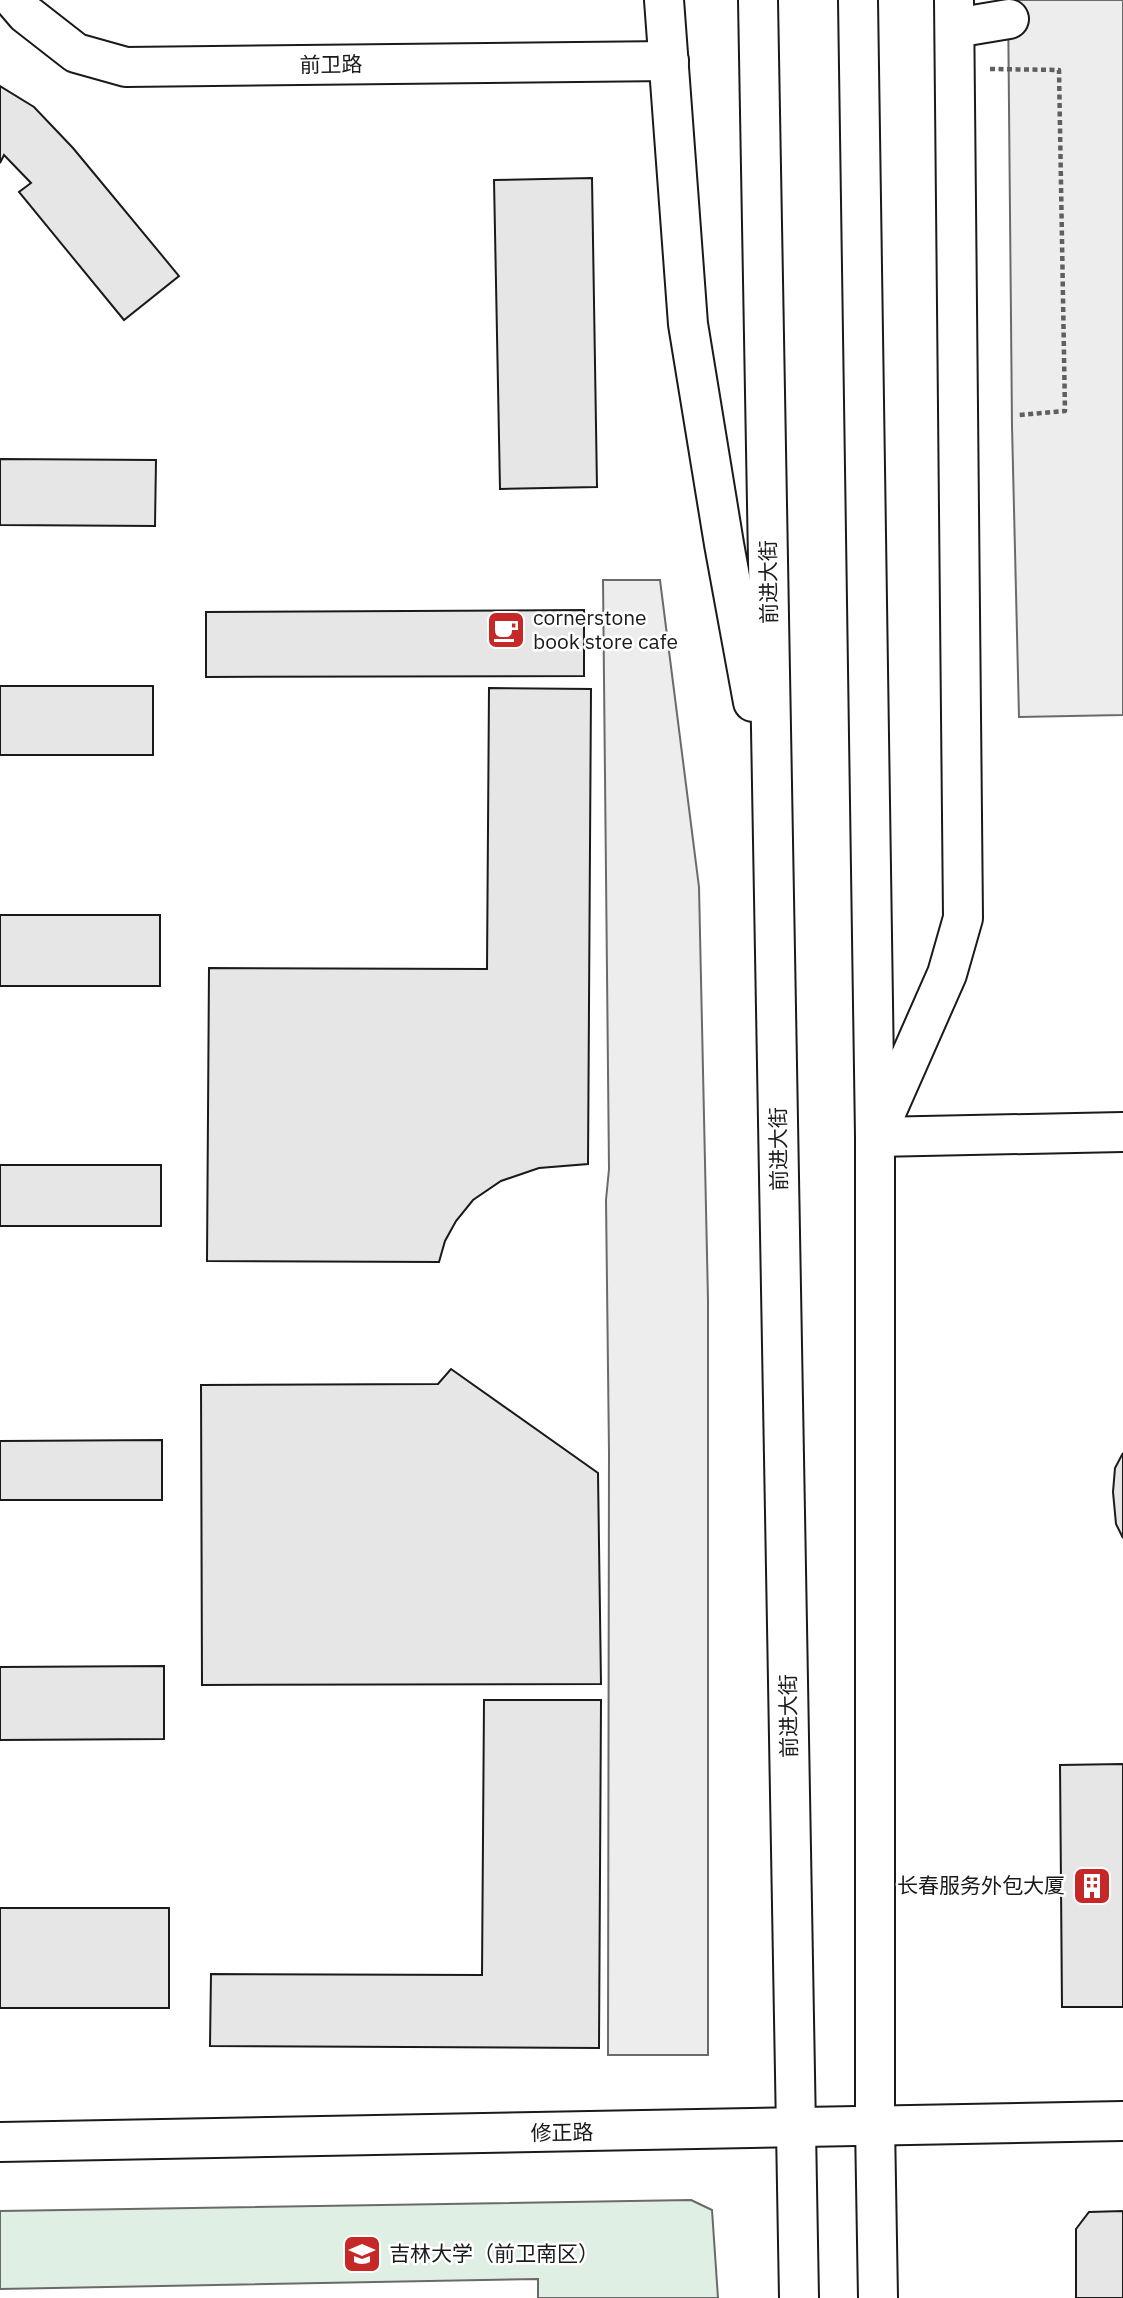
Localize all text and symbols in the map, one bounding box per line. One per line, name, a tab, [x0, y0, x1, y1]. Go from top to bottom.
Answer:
street label: 前卫路	[299, 49, 363, 79]
street label: 前进大街	[753, 540, 783, 624]
place label: cornerstone book store cafe	[533, 603, 678, 655]
cafe icon: cornerstone book store cafe	[485, 609, 527, 651]
street label: 前进大街	[763, 1107, 793, 1191]
street label: 前进大街	[773, 1674, 803, 1758]
building icon: 长春服务外包大厦	[1071, 1865, 1113, 1907]
place label: 长春服务外包大厦	[897, 1871, 1065, 1899]
street label: 修正路	[530, 2117, 594, 2147]
school or university icon: 吉林大学（前卫南区）	[341, 2233, 383, 2275]
place label: 吉林大学（前卫南区）	[389, 2239, 599, 2267]

